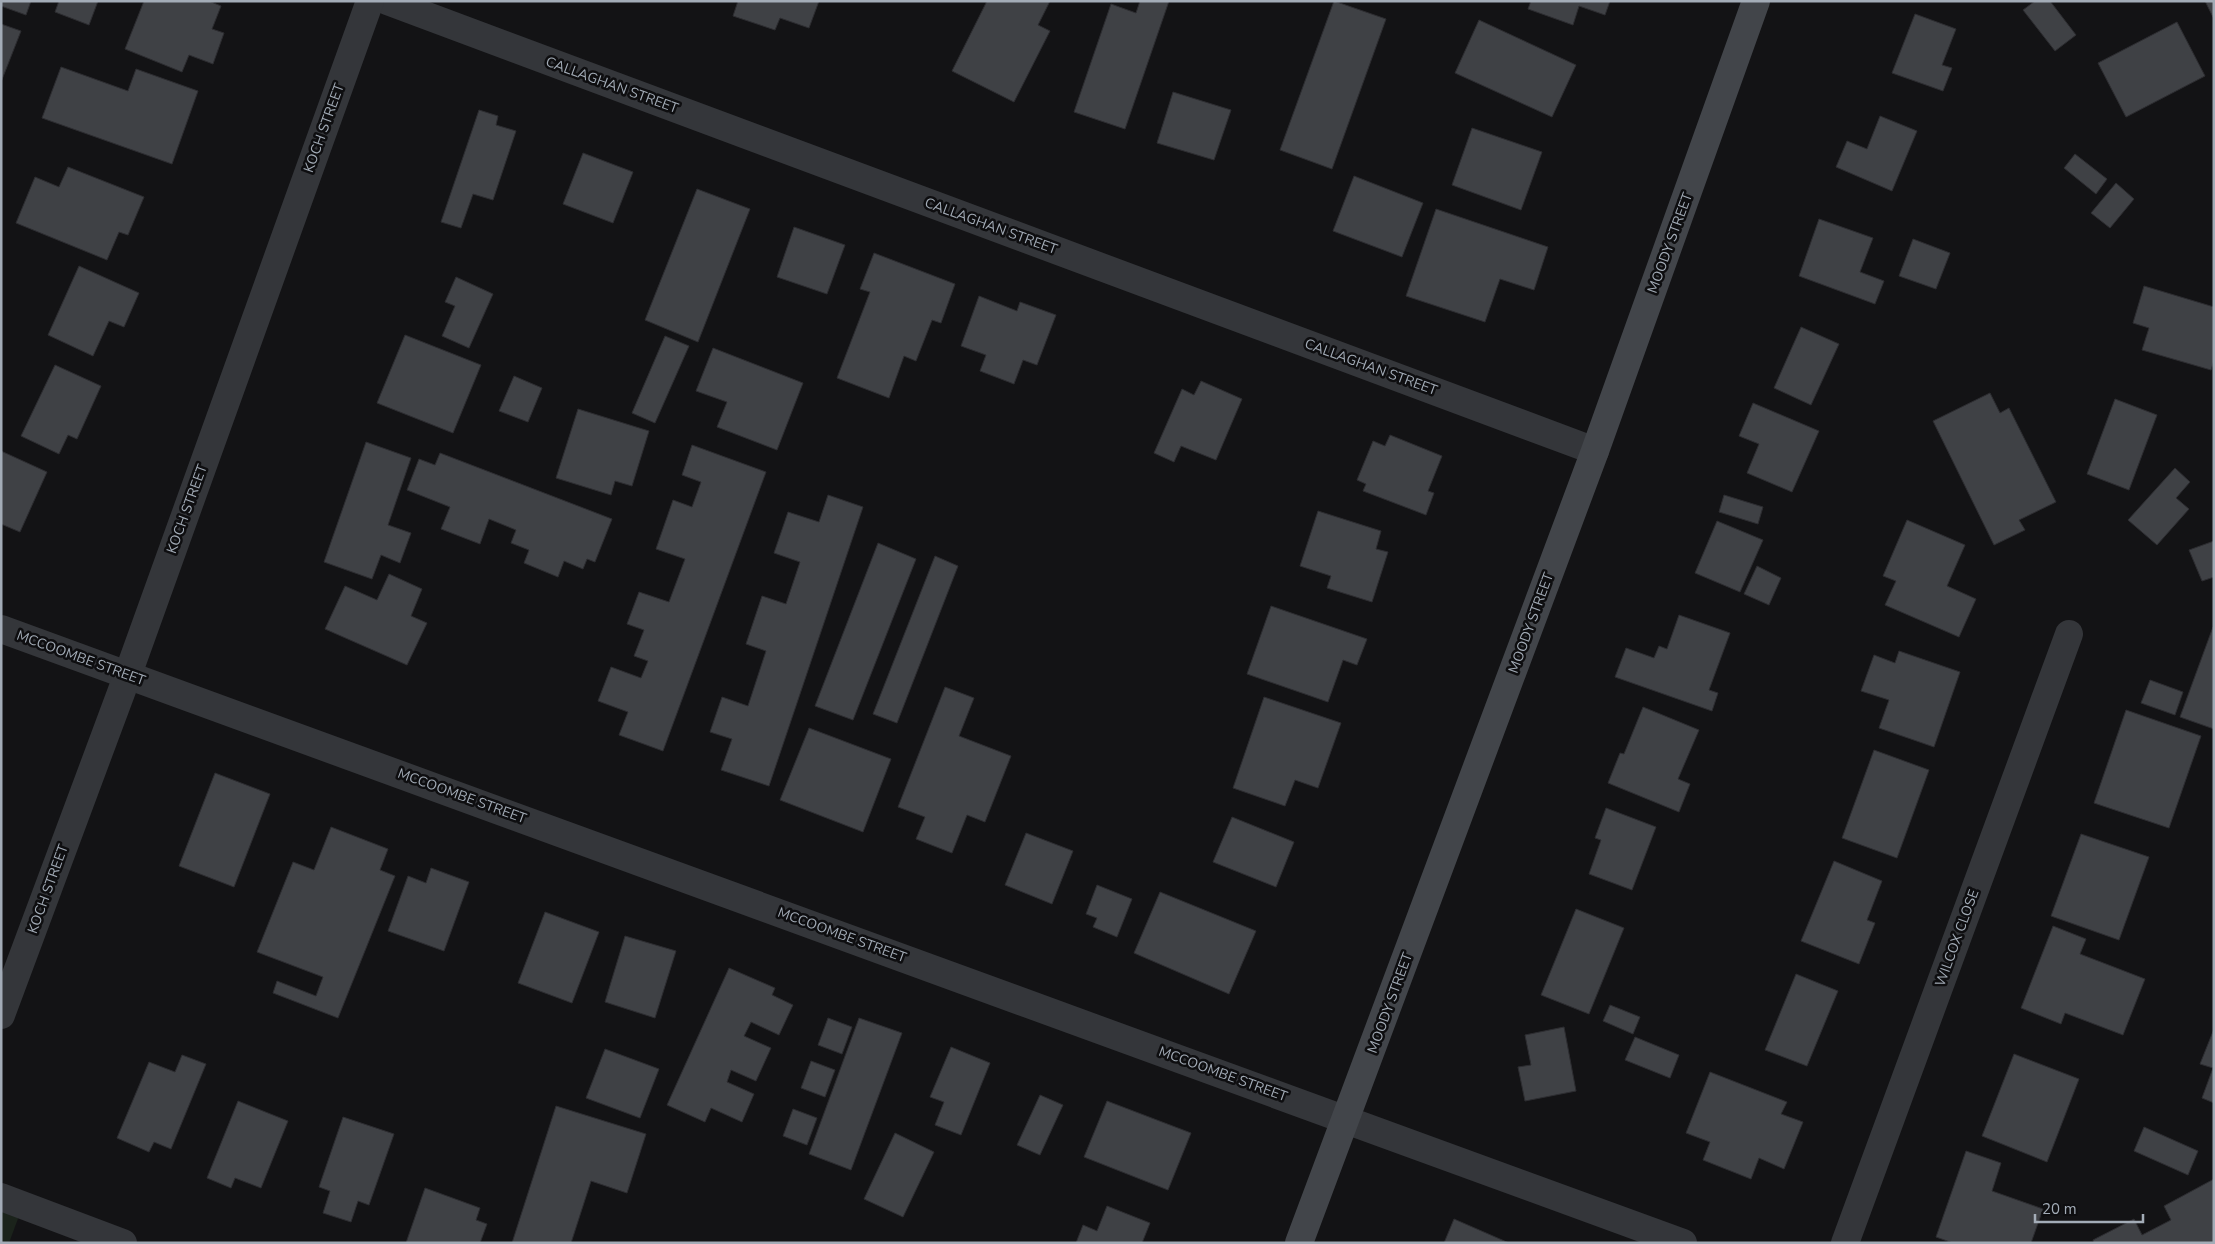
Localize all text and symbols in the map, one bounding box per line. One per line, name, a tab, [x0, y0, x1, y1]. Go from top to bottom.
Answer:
street label: CALLAGHAN STREET	[543, 52, 682, 118]
street label: KOCH STREET	[299, 80, 349, 175]
street label: MOODY STREET	[1643, 189, 1697, 296]
street label: CALLAGHAN STREET	[922, 193, 1061, 259]
street label: CALLAGHAN STREET	[1302, 334, 1441, 400]
street label: KOCH STREET	[162, 461, 212, 556]
street label: MOODY STREET	[1504, 569, 1558, 676]
street label: MCCOOMBE STREET	[14, 626, 149, 690]
street label: MCCOOMBE STREET	[395, 764, 530, 828]
street label: KOCH STREET	[23, 841, 73, 936]
street label: WILCOX CLOSE	[1931, 887, 1983, 989]
street label: MCCOOMBE STREET	[775, 903, 910, 967]
street label: MOODY STREET	[1363, 949, 1417, 1056]
street label: MCCOOMBE STREET	[1156, 1042, 1291, 1106]
scale bar	[2035, 1192, 2142, 1224]
text: 20 m	[2042, 1199, 2077, 1219]

